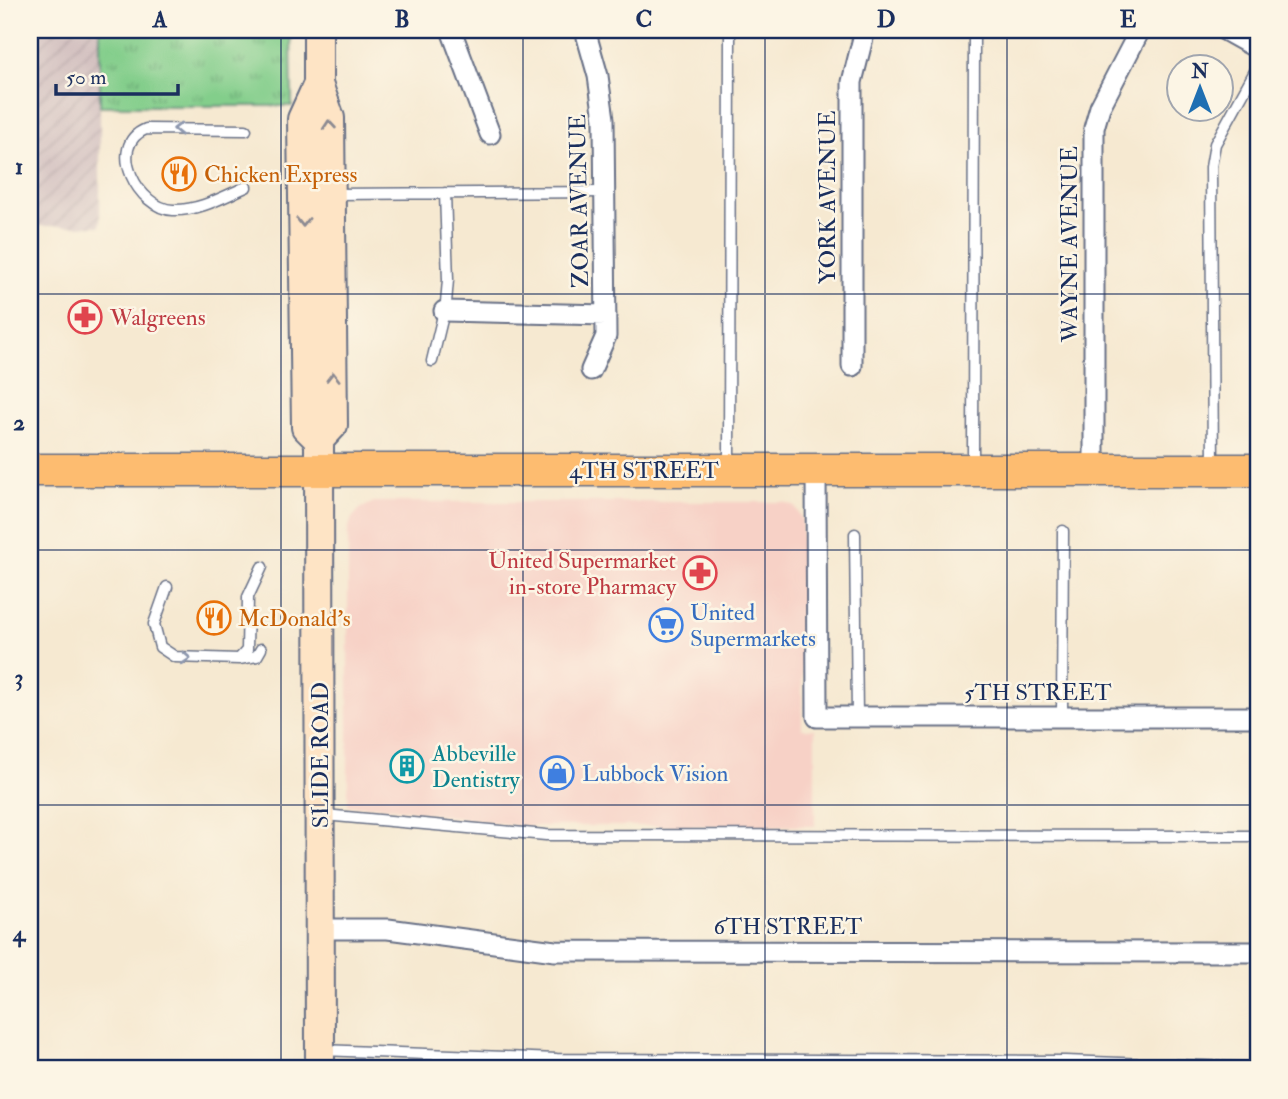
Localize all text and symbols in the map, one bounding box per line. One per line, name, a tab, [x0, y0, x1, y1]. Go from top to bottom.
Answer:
text: A	[152, 5, 168, 34]
text: B	[394, 5, 410, 34]
text: C	[636, 5, 652, 34]
text: D	[877, 5, 895, 34]
text: E	[1120, 5, 1137, 34]
scale bar	[56, 52, 178, 96]
north arrow	[1166, 52, 1236, 122]
text: N	[1190, 60, 1209, 84]
text: 50 m	[66, 64, 107, 91]
street label: YORK AVENUE	[813, 110, 842, 284]
street label: ZOAR AVENUE	[563, 114, 595, 288]
one-way arrow	[322, 119, 337, 130]
one-way arrow	[172, 121, 183, 137]
street label: WAYNE AVENUE	[1055, 146, 1084, 343]
text: 1	[15, 152, 23, 181]
restaurant icon: Chicken Express	[160, 155, 198, 193]
place label: Chicken Express	[204, 160, 357, 190]
one-way arrow	[295, 218, 311, 228]
pharmacy icon: Walgreens	[66, 298, 104, 336]
place label: Walgreens	[109, 303, 206, 332]
one-way arrow	[325, 371, 341, 382]
text: 2	[13, 408, 25, 437]
street label: 4TH STREET	[569, 456, 719, 485]
place label: United Supermarket in-store Pharmacy	[488, 546, 677, 601]
pharmacy icon: United Supermarket in-store Pharmacy	[681, 554, 719, 592]
place label: United Supermarkets	[690, 598, 816, 654]
restaurant icon: McDonald's	[195, 599, 233, 637]
place label: McDonald's	[238, 604, 351, 633]
supermarket icon: United Supermarkets	[647, 606, 685, 644]
one-way arrow	[181, 650, 192, 665]
text: 3	[15, 663, 23, 692]
street label: 5TH STREET	[964, 678, 1112, 707]
street label: SLIDE ROAD	[306, 682, 335, 828]
place label: Abbeville Dentistry	[431, 739, 521, 794]
building icon: Abbeville Dentistry	[388, 747, 426, 785]
shop icon: Lubbock Vision	[538, 754, 576, 792]
place label: Lubbock Vision	[582, 759, 729, 788]
street label: 6TH STREET	[714, 912, 862, 941]
text: 4	[12, 919, 27, 948]

